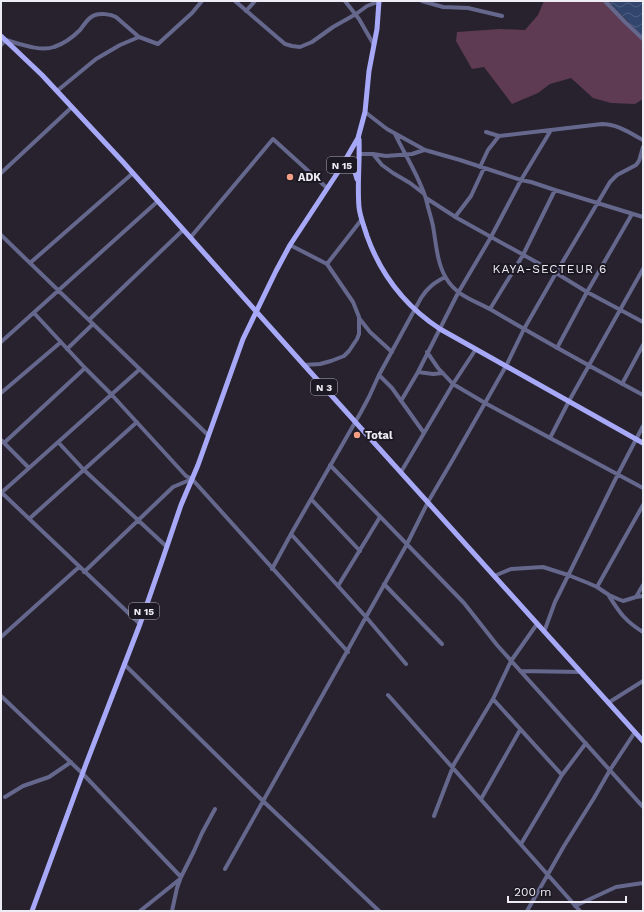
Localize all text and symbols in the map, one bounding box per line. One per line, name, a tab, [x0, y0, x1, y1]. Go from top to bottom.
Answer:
road number: N 15	[327, 157, 357, 173]
place label: ADK	[298, 171, 321, 184]
marker: ADK	[285, 172, 295, 182]
district label: KAYA-SECTEUR 6	[493, 262, 607, 276]
road number: N 3	[311, 379, 337, 395]
place label: Total	[365, 429, 393, 442]
marker: Total	[352, 430, 362, 440]
road number: N 15	[129, 603, 159, 619]
scale bar	[508, 878, 626, 904]
text: 200 m	[514, 885, 551, 899]

